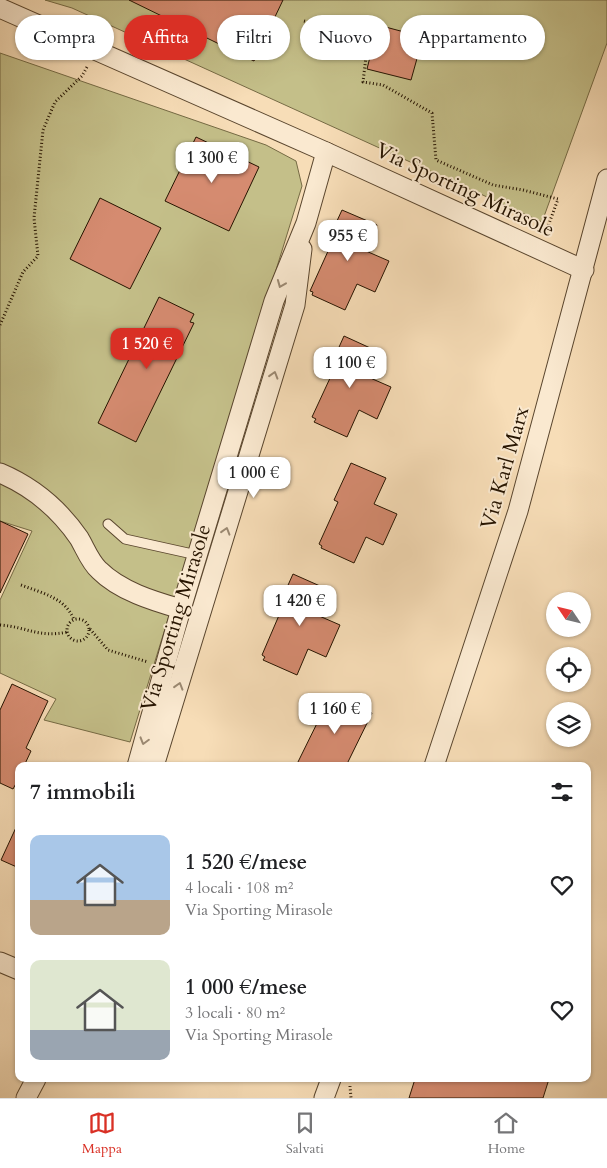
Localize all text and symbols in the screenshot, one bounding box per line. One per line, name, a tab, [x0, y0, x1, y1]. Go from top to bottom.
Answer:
chip: Compra	[15, 15, 114, 60]
chip: Affitta	[124, 15, 207, 60]
chip: Filtri	[217, 15, 290, 60]
chip: Nuovo	[300, 15, 390, 60]
chip: Appartamento	[400, 15, 545, 60]
street label: Via Sporting Mirasole	[371, 136, 559, 244]
pin: 1 300 €	[166, 142, 258, 184]
text: 1 300 €	[187, 147, 237, 169]
pin: 955 €	[313, 220, 383, 262]
text: 955 €	[329, 225, 367, 247]
one-way arrow	[276, 279, 287, 288]
pin: 1 520 €	[101, 328, 193, 370]
text: 1 520 €	[122, 333, 172, 355]
pin: 1 100 €	[304, 346, 396, 389]
text: 1 100 €	[325, 352, 375, 374]
one-way arrow	[268, 372, 278, 380]
street label: Via Karl Marx	[474, 403, 537, 533]
pin: 1 000 €	[208, 456, 300, 499]
text: 1 000 €	[229, 462, 279, 484]
street label: Via Sporting Mirasole	[134, 521, 218, 715]
one-way arrow	[221, 527, 231, 535]
pin: 1 420 €	[254, 584, 346, 627]
text: 1 420 €	[275, 590, 325, 612]
north arrow	[546, 592, 591, 638]
map controls	[546, 592, 591, 747]
button: locate	[546, 647, 591, 692]
one-way arrow	[173, 683, 183, 691]
pin: 1 160 €	[289, 692, 381, 735]
text: 1 160 €	[310, 698, 360, 720]
button: layers	[546, 702, 591, 747]
one-way arrow	[140, 737, 150, 745]
text: 7 immobili	[30, 778, 136, 807]
icon: filters	[548, 778, 576, 806]
text: 1 520 €/mese	[185, 848, 307, 877]
icon: home	[70, 855, 130, 915]
icon: heart	[548, 871, 576, 899]
text: 4 locali · 108 m²	[185, 877, 293, 899]
text: Via Sporting Mirasole	[185, 899, 333, 921]
text: 1 000 €/mese	[185, 973, 307, 1002]
icon: home	[70, 980, 130, 1040]
icon: heart	[548, 996, 576, 1024]
text: 3 locali · 80 m²	[185, 1002, 285, 1024]
text: Via Sporting Mirasole	[185, 1024, 333, 1046]
tab: Mappa	[82, 1109, 122, 1158]
tab: Salvati	[286, 1109, 324, 1158]
tab: Home	[488, 1109, 525, 1158]

